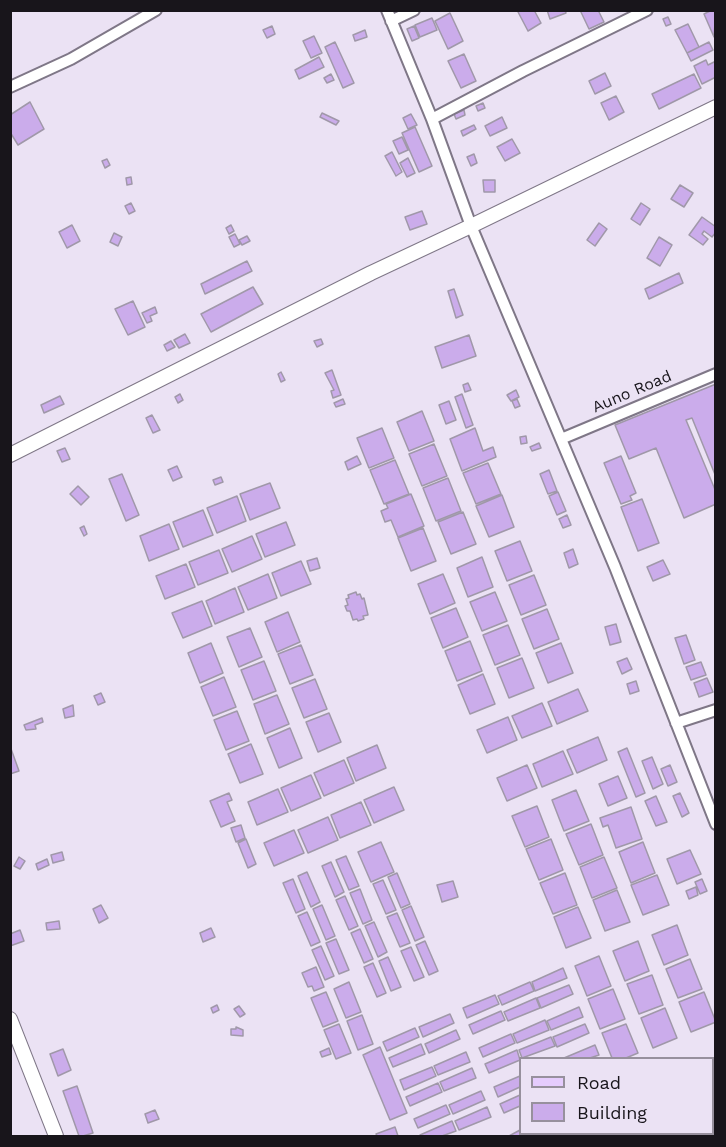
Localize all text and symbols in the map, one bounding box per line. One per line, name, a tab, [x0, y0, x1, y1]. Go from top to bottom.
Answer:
street label: Auno Road	[589, 367, 675, 417]
legend	[519, 1057, 714, 1135]
text: Road	[577, 1072, 621, 1093]
text: Building	[577, 1102, 647, 1123]

